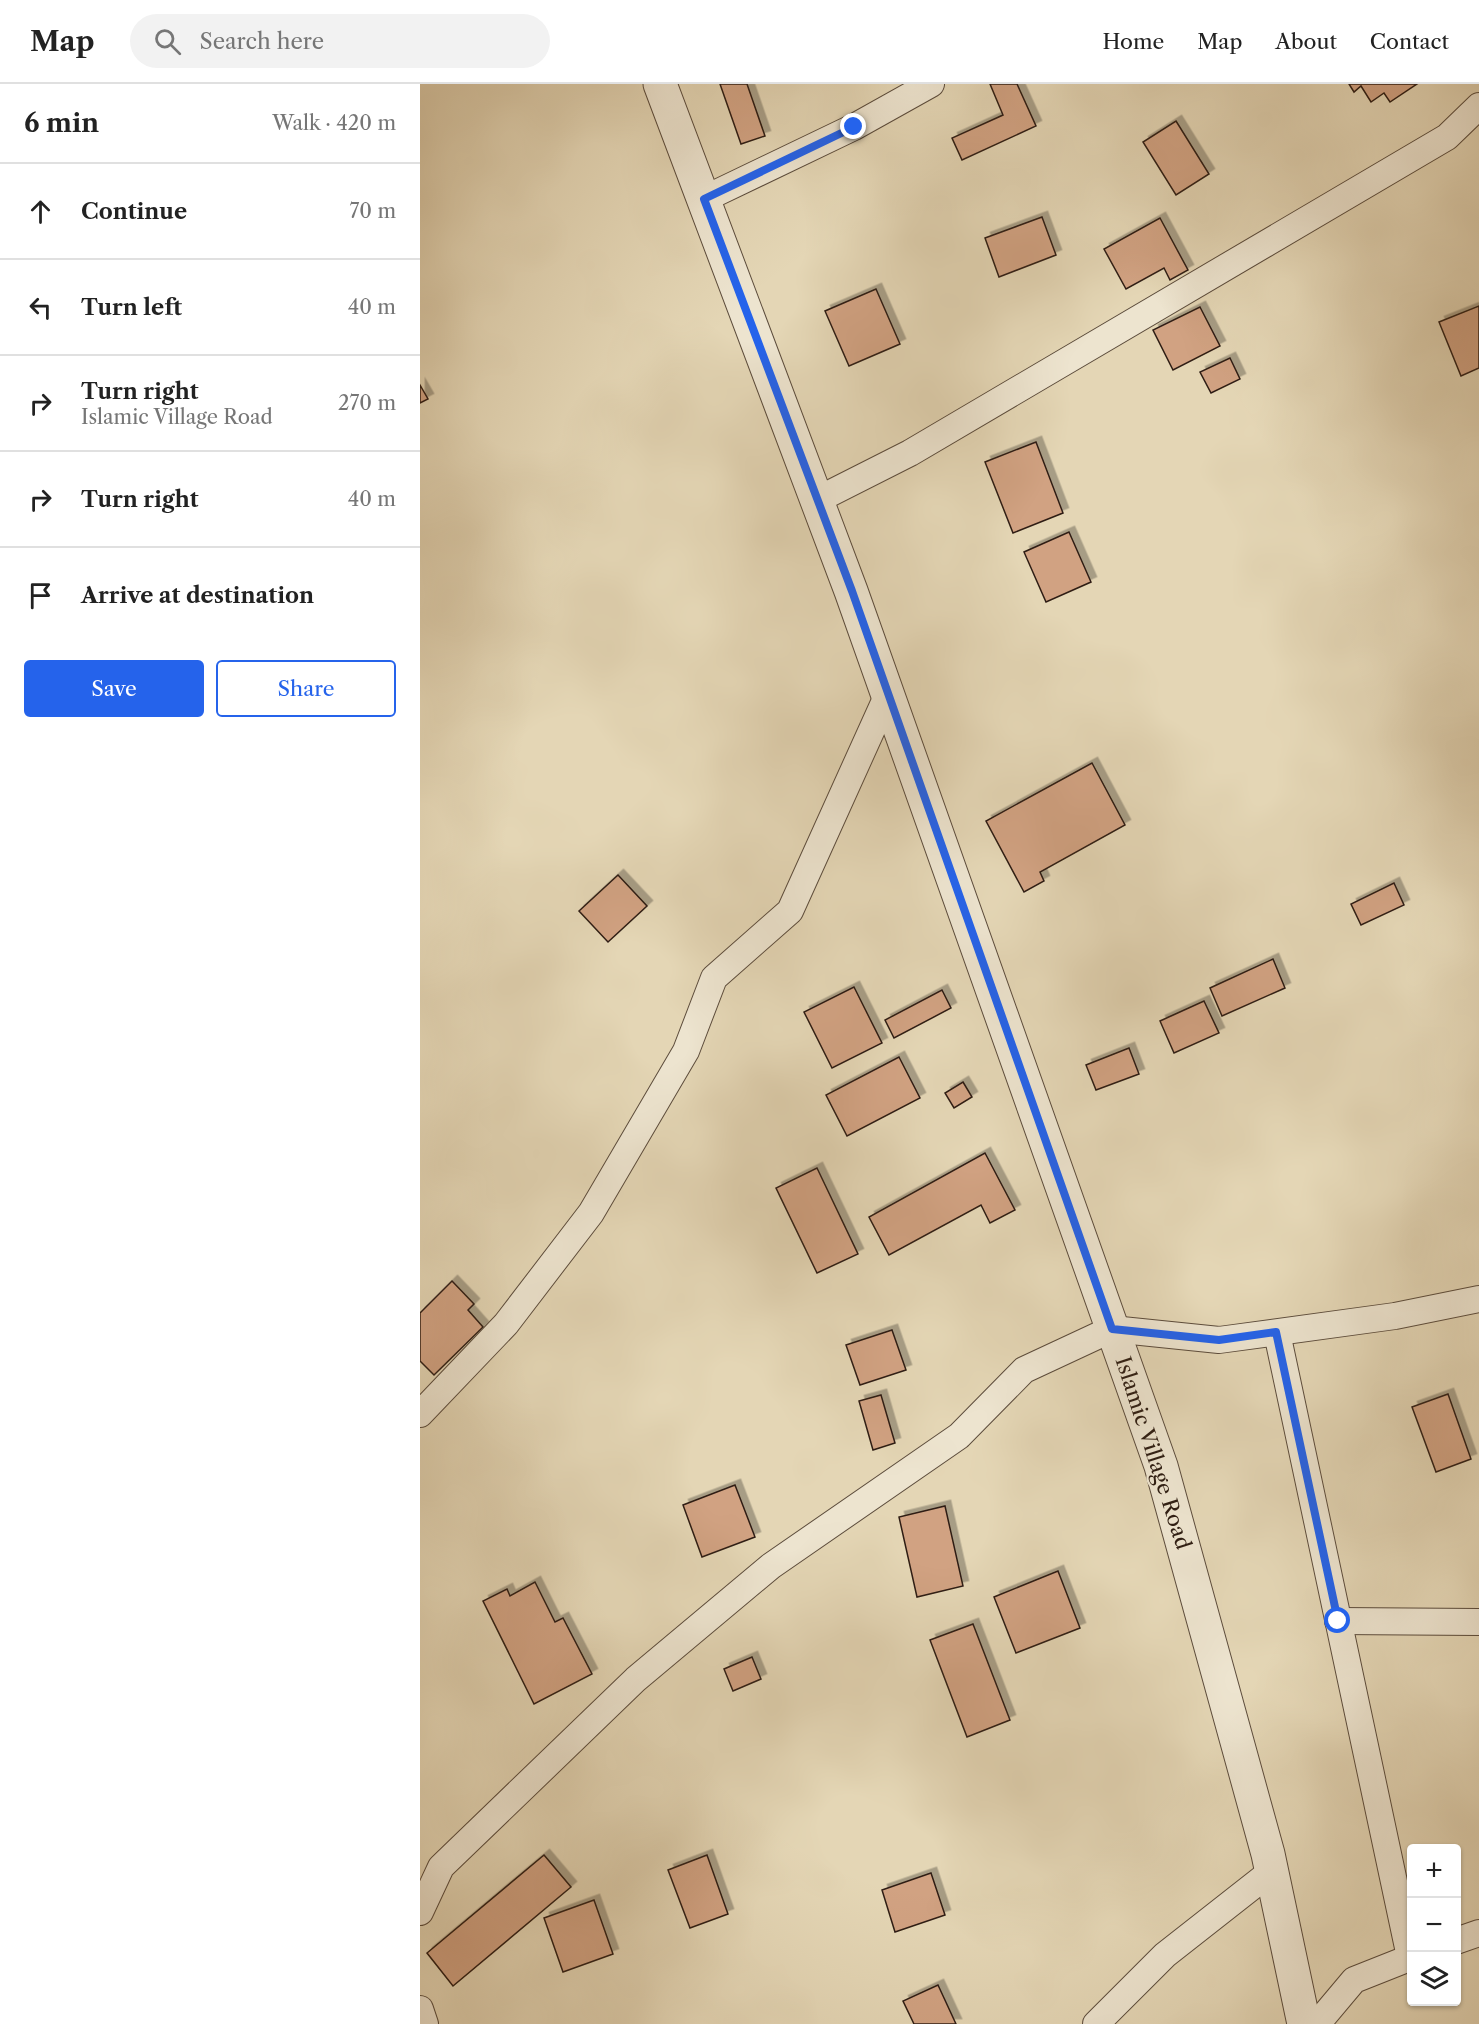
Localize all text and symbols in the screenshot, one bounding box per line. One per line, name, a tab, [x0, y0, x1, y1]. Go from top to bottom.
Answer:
search box	[130, 14, 550, 68]
text: Map	[30, 24, 94, 58]
icon: search	[151, 25, 184, 58]
text: Search here	[199, 28, 324, 55]
text: Home	[1103, 29, 1164, 54]
text: Map	[1197, 29, 1242, 54]
text: About	[1275, 29, 1337, 54]
text: Contact	[1370, 29, 1449, 54]
text: 6 min	[24, 107, 99, 139]
text: Walk · 420 m	[272, 111, 396, 135]
route end	[840, 113, 866, 139]
icon: ahead	[24, 195, 57, 228]
text: Continue	[81, 198, 187, 225]
text: 70 m	[350, 199, 396, 223]
icon: left	[24, 291, 57, 324]
text: Turn left	[81, 294, 182, 321]
text: 40 m	[348, 295, 396, 319]
text: Turn right	[81, 378, 199, 405]
icon: right	[24, 387, 57, 420]
text: 270 m	[338, 391, 396, 415]
text: Islamic Village Road	[81, 405, 273, 429]
icon: right	[24, 483, 57, 516]
text: Turn right	[81, 486, 199, 513]
text: 40 m	[348, 487, 396, 511]
icon: arrive	[24, 579, 57, 612]
text: Arrive at destination	[81, 582, 314, 609]
button: Save	[24, 660, 204, 717]
button: Share	[216, 660, 396, 717]
street label: Islamic Village Road	[1110, 1353, 1197, 1553]
route start	[1324, 1607, 1350, 1633]
map controls	[1407, 1844, 1461, 2006]
button: +	[1407, 1844, 1461, 1898]
button: −	[1407, 1898, 1461, 1952]
button: layers	[1407, 1952, 1461, 2006]

